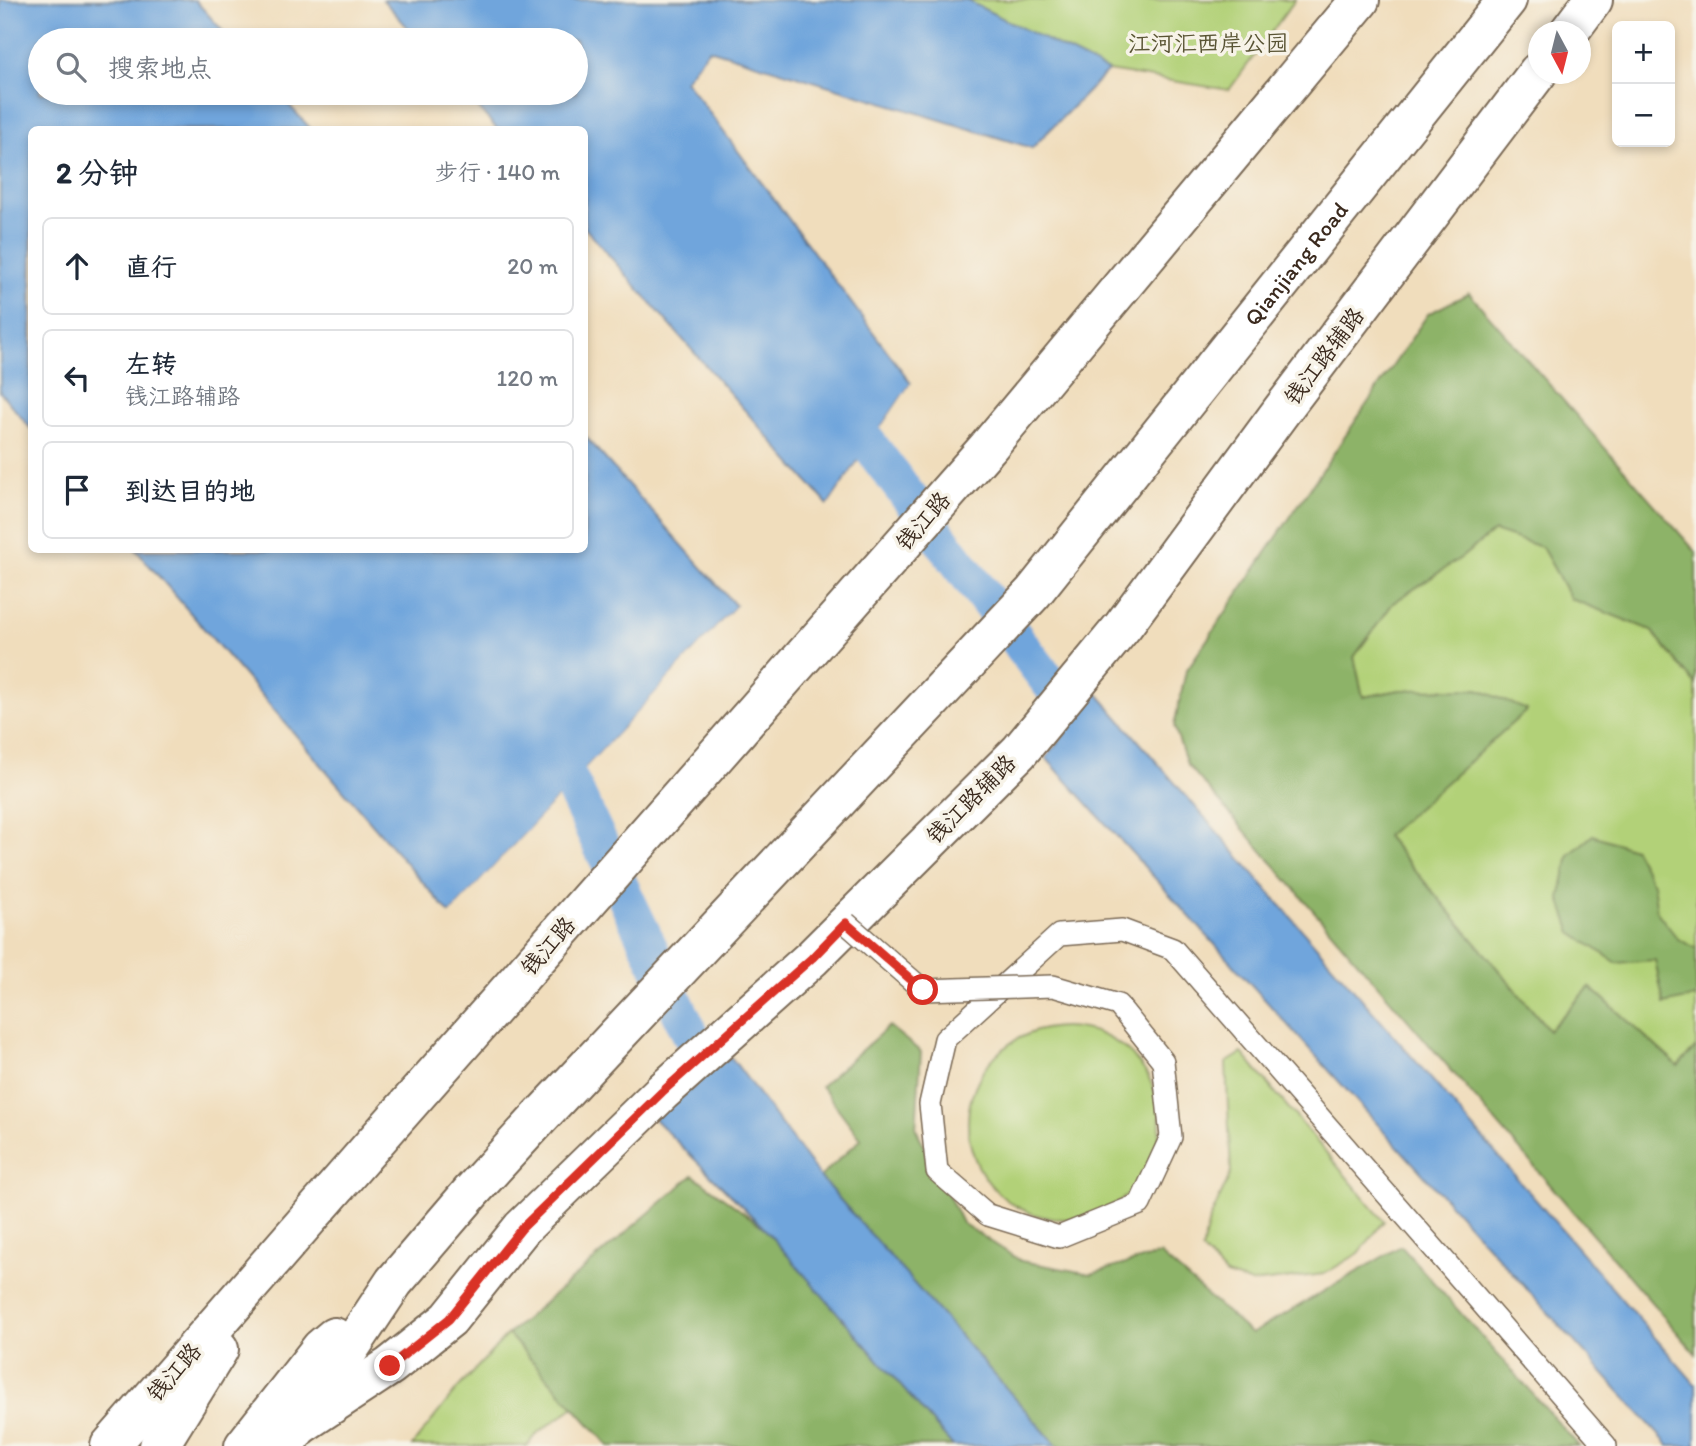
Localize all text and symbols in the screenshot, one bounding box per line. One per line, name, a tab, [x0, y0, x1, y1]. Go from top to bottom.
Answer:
north arrow	[1528, 21, 1591, 84]
map controls	[1612, 21, 1675, 147]
button: +	[1612, 21, 1675, 84]
search box	[28, 28, 588, 105]
park label: 江河汇西岸公园	[1128, 29, 1289, 57]
icon: search	[52, 48, 90, 86]
text: 搜索地点	[108, 52, 212, 84]
button: −	[1612, 84, 1675, 147]
text: 2 分钟	[56, 154, 139, 191]
text: 步行 · 140 m	[435, 158, 560, 186]
street label: Qianjiang Road	[1238, 196, 1354, 331]
icon: ahead	[58, 247, 96, 285]
text: 直行	[125, 251, 177, 283]
text: 20 m	[507, 252, 558, 280]
street label: 钱江路辅路	[1278, 302, 1370, 410]
text: 左转	[125, 348, 177, 380]
icon: left	[58, 359, 96, 397]
text: 120 m	[497, 364, 558, 392]
text: 钱江路辅路	[125, 382, 240, 410]
icon: arrive	[58, 471, 96, 509]
text: 到达目的地	[125, 475, 255, 507]
street label: 钱江路	[890, 486, 956, 556]
street label: 钱江路辅路	[920, 748, 1022, 850]
street label: 钱江路	[515, 911, 581, 981]
route start	[907, 974, 938, 1005]
street label: 钱江路	[141, 1337, 207, 1407]
route end	[374, 1350, 405, 1381]

